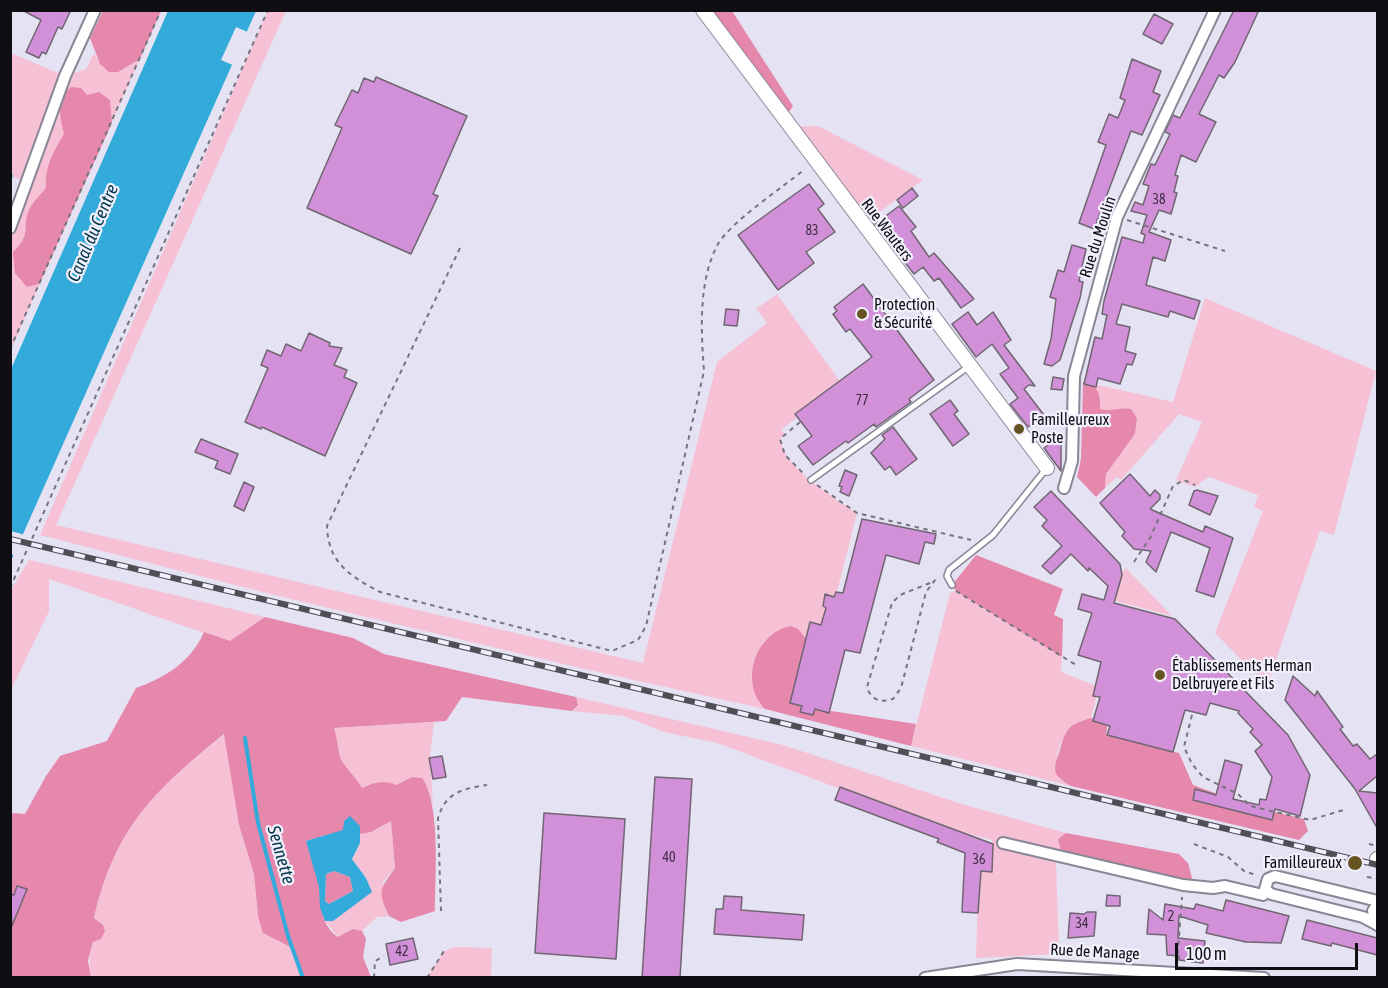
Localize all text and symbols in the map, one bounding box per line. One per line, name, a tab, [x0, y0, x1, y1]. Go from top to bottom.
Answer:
water label: Canal du Centre	[63, 181, 123, 285]
house number: 38	[1152, 192, 1166, 208]
street label: Rue du Moulin	[1076, 194, 1120, 280]
street label: Rue Wauters	[857, 195, 917, 265]
house number: 83	[805, 223, 819, 239]
place label: Protection & Sécurité	[874, 295, 935, 333]
marker: Protection & Sécurité	[855, 307, 869, 321]
house number: 77	[855, 393, 869, 409]
place label: Familleureux Poste	[1031, 410, 1109, 448]
marker: Familleureux Poste	[1012, 422, 1026, 436]
place label: Établissements Herman Delbruyere et Fils	[1172, 656, 1312, 694]
marker: Établissements Herman Delbruyere et Fils	[1153, 668, 1167, 682]
water label: Sennette	[262, 823, 300, 887]
house number: 40	[662, 850, 676, 866]
house number: 36	[972, 852, 986, 868]
place label: Familleureux	[1264, 853, 1342, 873]
marker: Familleureux	[1346, 854, 1364, 872]
house number: 2	[1168, 909, 1174, 925]
house number: 34	[1075, 916, 1089, 932]
scale bar	[1178, 931, 1361, 969]
street label: Rue de Manage	[1050, 940, 1140, 964]
text: 100 m	[1186, 943, 1227, 964]
house number: 42	[395, 944, 409, 960]

